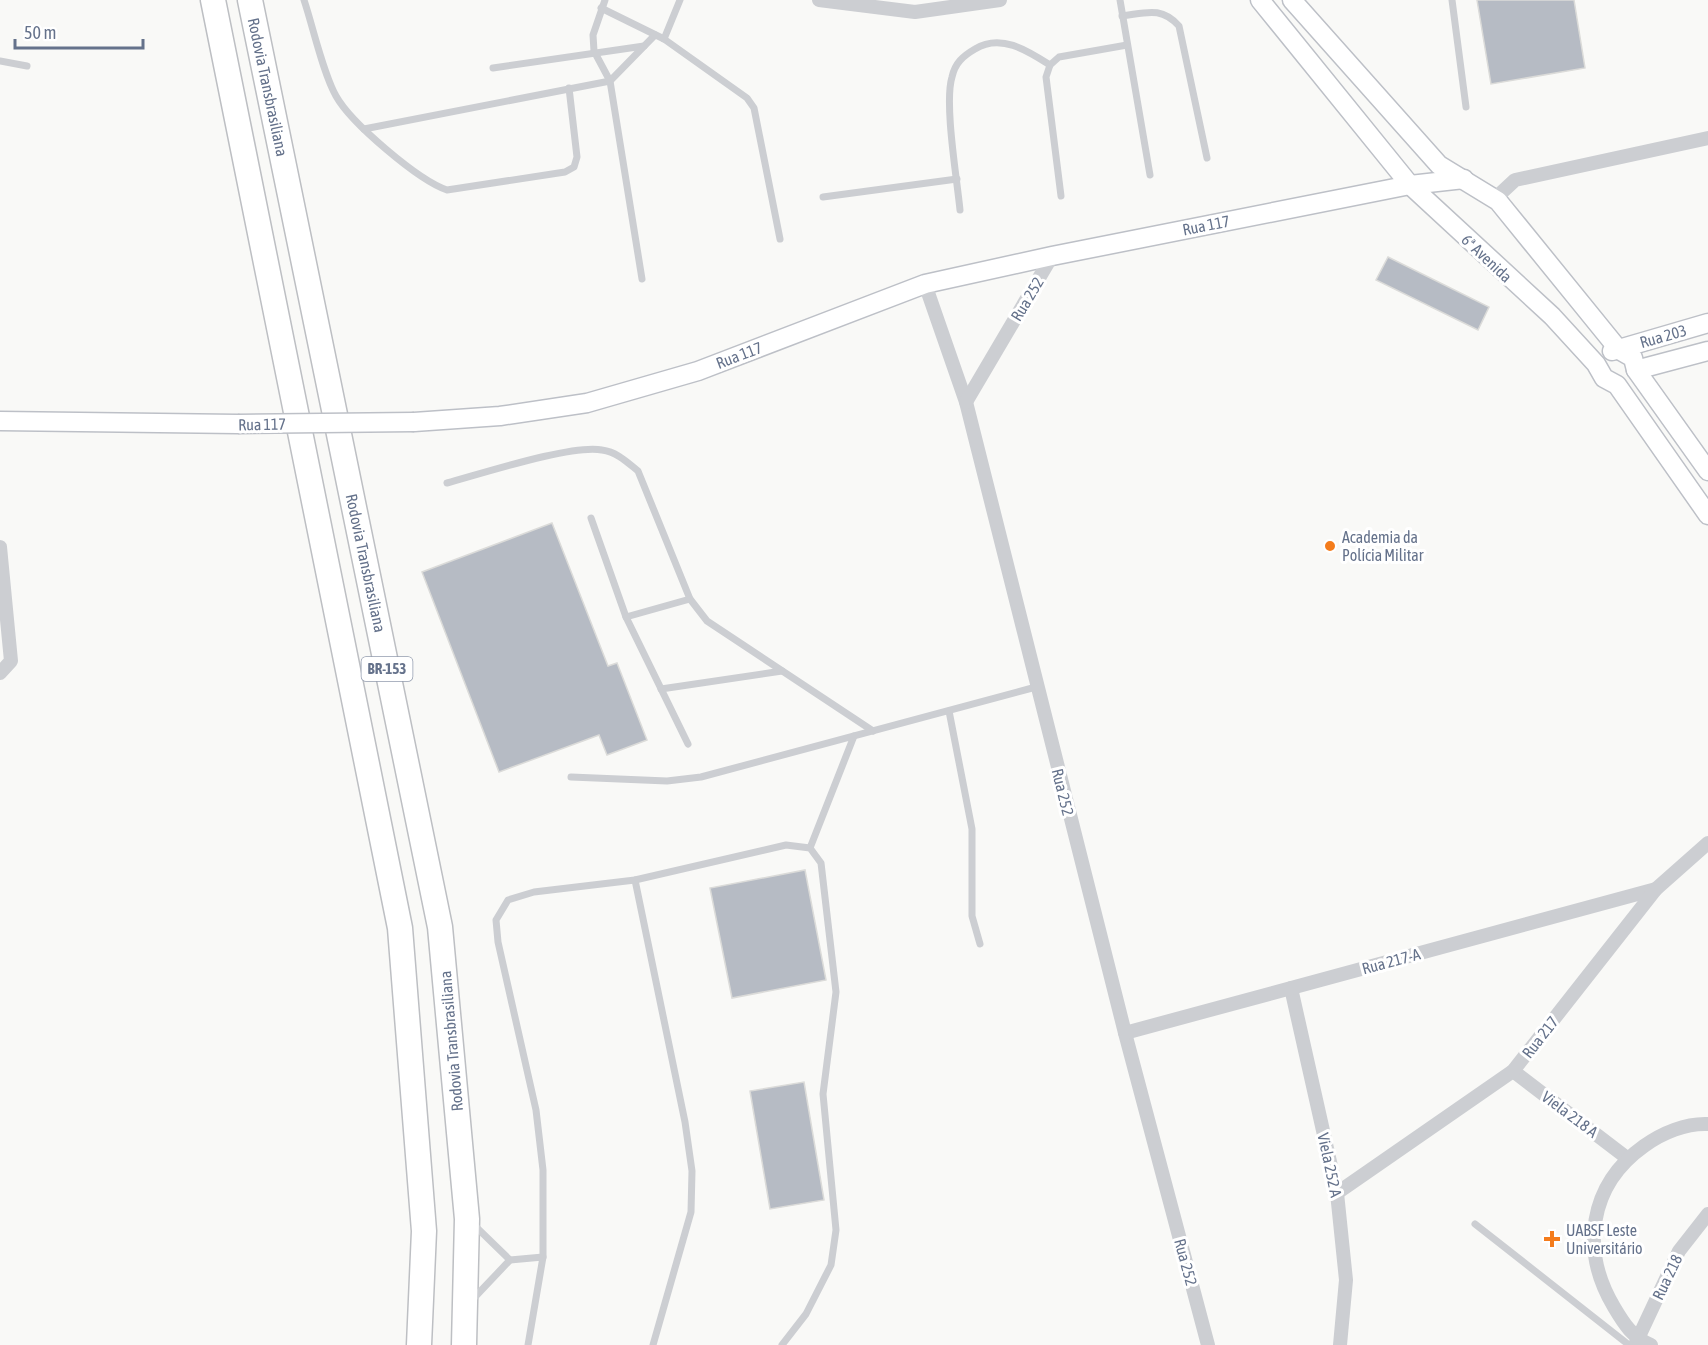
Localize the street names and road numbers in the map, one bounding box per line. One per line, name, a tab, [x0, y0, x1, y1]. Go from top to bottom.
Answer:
street label: Rodovia Transbrasiliana	[245, 16, 291, 158]
street label: Rua 117	[1181, 212, 1231, 238]
street label: 6ª Avenida	[1458, 230, 1516, 286]
street label: Rua 252	[1007, 274, 1047, 324]
street label: Rua 203	[1637, 321, 1689, 351]
street label: Rua 117	[713, 338, 765, 372]
street label: Rua 117	[238, 415, 286, 433]
street label: Rodovia Transbrasiliana	[343, 492, 389, 634]
road number: BR-153	[362, 657, 412, 681]
street label: Rua 252	[1048, 767, 1078, 817]
street label: Rua 217-A	[1360, 945, 1422, 977]
street label: Rodovia Transbrasiliana	[436, 970, 466, 1112]
street label: Rua 217	[1518, 1013, 1562, 1061]
street label: Viela 218 A	[1539, 1087, 1602, 1141]
street label: Viela 252 A	[1314, 1131, 1346, 1199]
street label: Rua 252	[1171, 1237, 1201, 1287]
street label: Rua 218	[1648, 1252, 1686, 1302]

